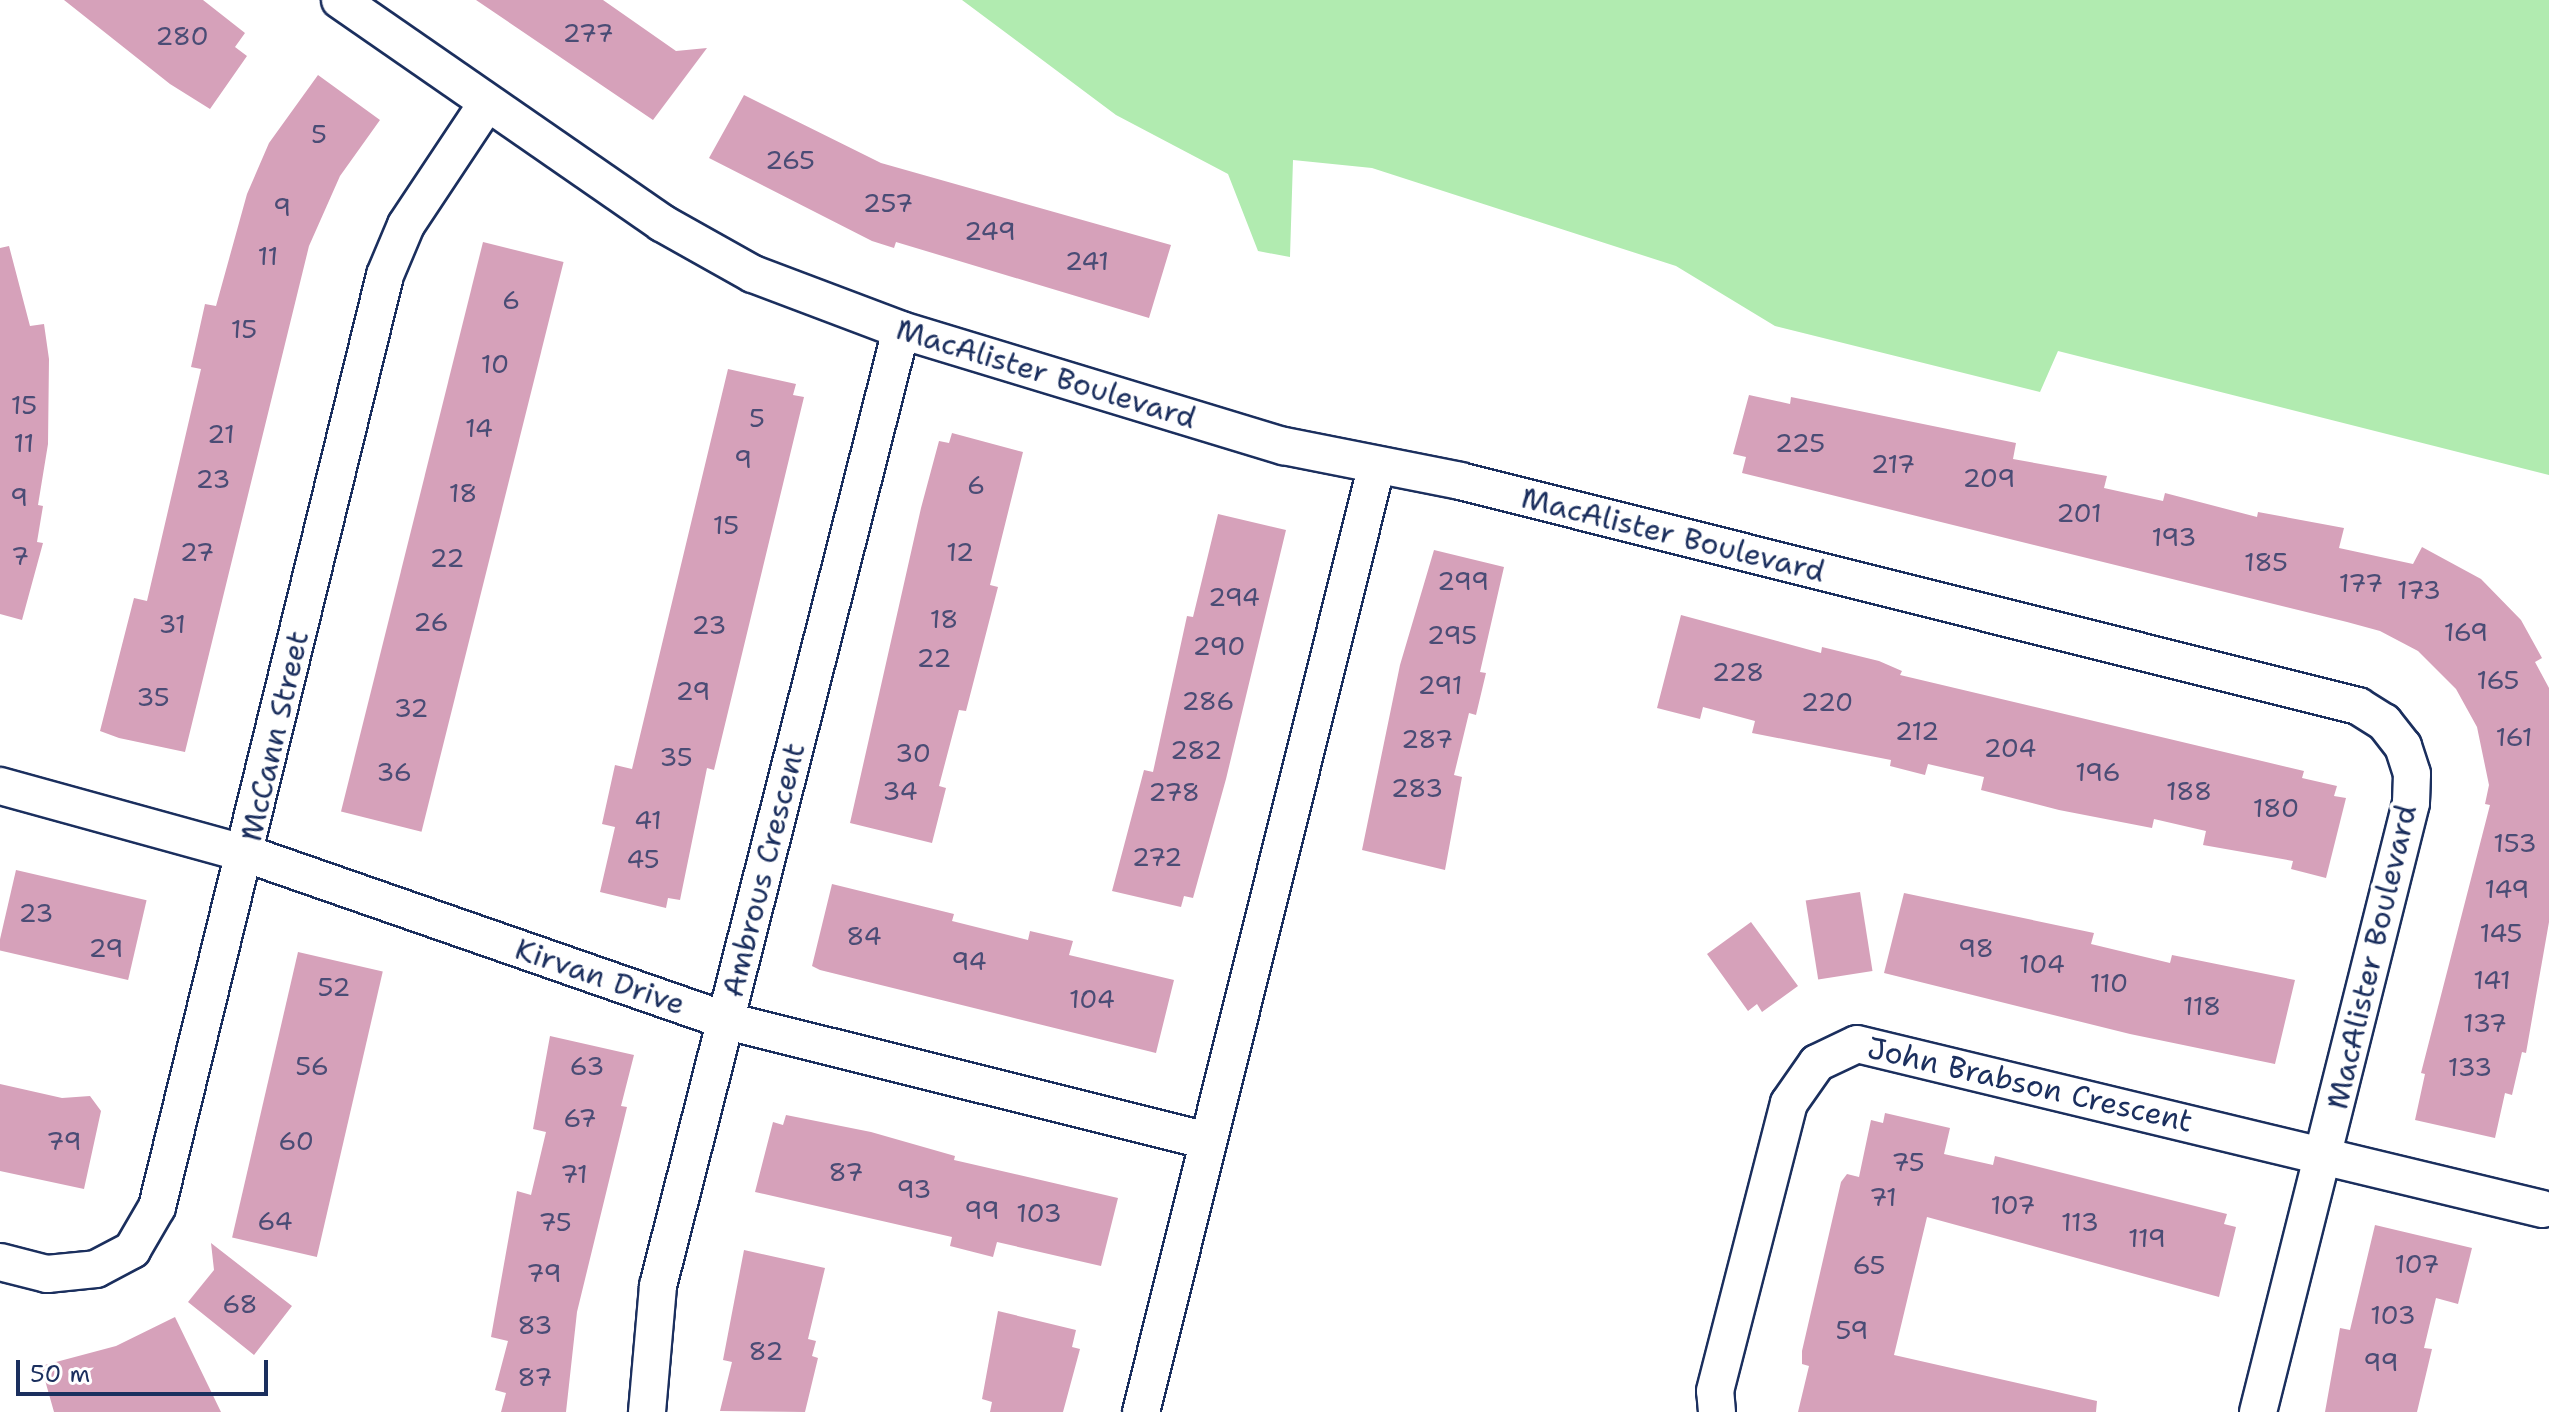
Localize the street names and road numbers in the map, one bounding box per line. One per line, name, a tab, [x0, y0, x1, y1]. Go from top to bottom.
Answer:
street label: MacAlister Boulevard	[892, 311, 1200, 437]
street label: MacAlister Boulevard	[1518, 480, 1828, 590]
street label: McCann Street	[233, 627, 317, 845]
street label: Ambrous Crescent	[715, 739, 813, 1001]
street label: MacAlister Boulevard	[2319, 801, 2425, 1113]
street label: Kirvan Drive	[510, 931, 690, 1023]
street label: John Brabson Crescent	[1864, 1030, 2196, 1140]

